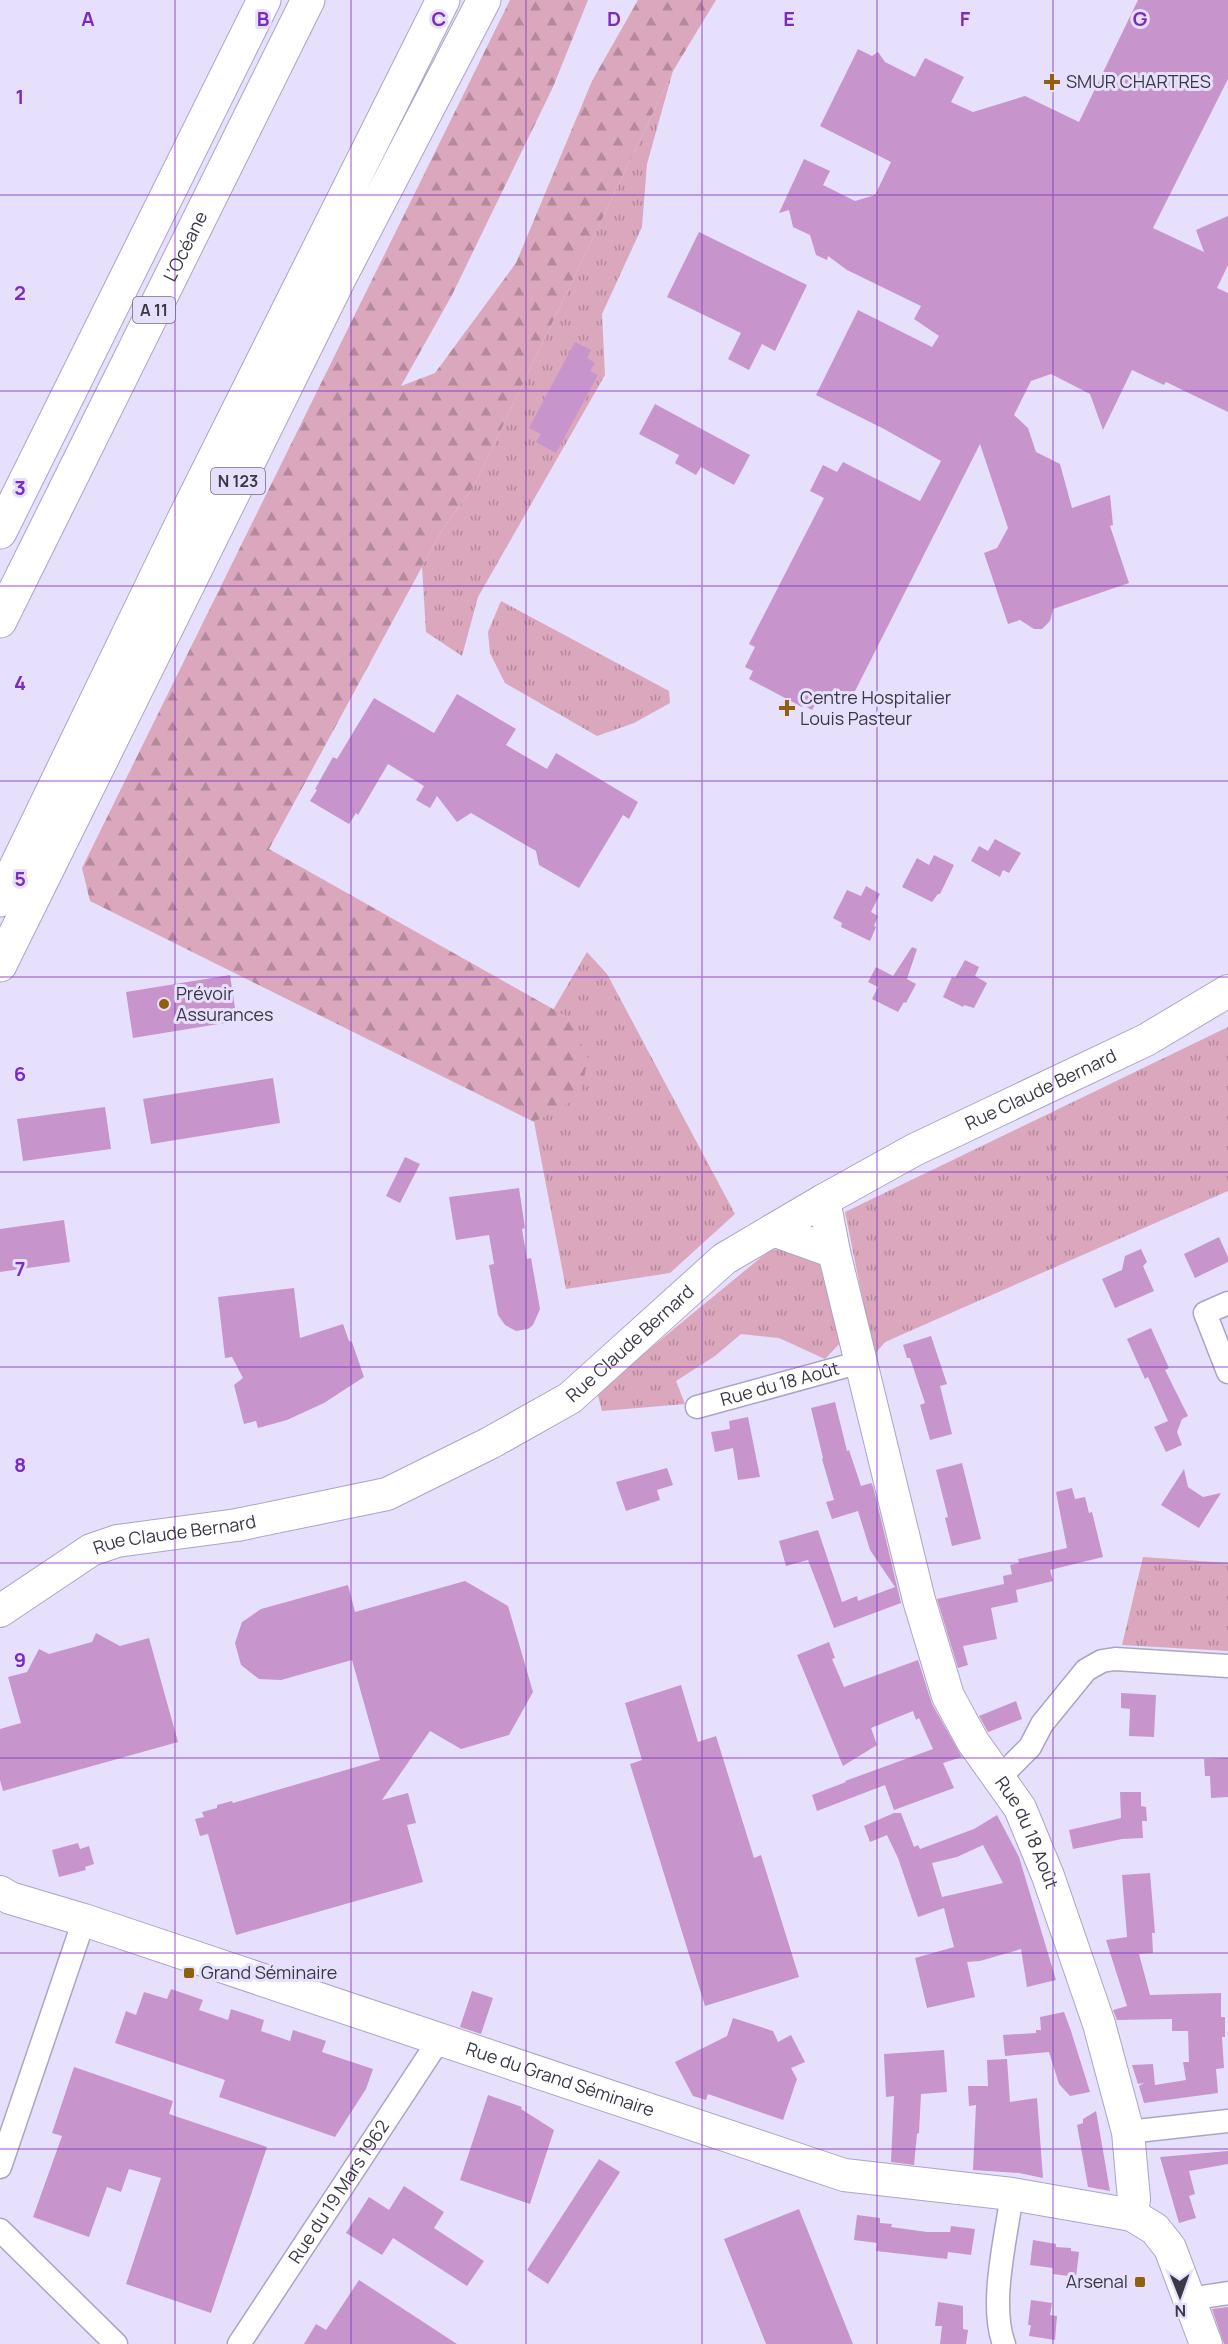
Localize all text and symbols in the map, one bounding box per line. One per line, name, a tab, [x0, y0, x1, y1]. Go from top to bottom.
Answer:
text: A	[81, 5, 95, 32]
text: B	[257, 5, 270, 32]
text: C	[432, 5, 446, 32]
text: D	[607, 5, 621, 32]
text: E	[783, 5, 795, 32]
text: F	[960, 5, 971, 32]
text: G	[1133, 5, 1148, 32]
place label: SMUR CHARTRES	[1066, 69, 1211, 93]
marker: SMUR CHARTRES	[1043, 73, 1061, 91]
text: 1	[16, 83, 24, 110]
street label: L’Océane	[157, 207, 212, 285]
text: 2	[14, 279, 26, 306]
road number: A 11	[133, 297, 175, 323]
road number: N 123	[211, 468, 265, 494]
text: 3	[14, 474, 26, 501]
text: 4	[14, 669, 26, 696]
place label: Centre Hospitalier Louis Pasteur	[800, 685, 952, 730]
marker: Centre Hospitalier Louis Pasteur	[778, 699, 796, 717]
text: 5	[14, 865, 26, 892]
place label: Prévoir Assurances	[176, 981, 273, 1026]
marker: Prévoir Assurances	[157, 997, 171, 1011]
street label: Rue Claude Bernard	[961, 1043, 1120, 1135]
text: 6	[14, 1060, 26, 1087]
text: 7	[15, 1255, 25, 1282]
street label: Rue Claude Bernard	[560, 1279, 699, 1407]
street label: Rue du 18 Août	[718, 1356, 842, 1411]
text: 8	[14, 1451, 26, 1478]
street label: Rue Claude Bernard	[90, 1508, 258, 1559]
text: 9	[14, 1646, 26, 1673]
street label: Rue du 18 Août	[990, 1771, 1064, 1892]
place label: Grand Séminaire	[201, 1960, 337, 1984]
marker: Grand Séminaire	[182, 1966, 196, 1980]
street label: Rue du Grand Séminaire	[463, 2036, 658, 2122]
street label: Rue du 19 Mars 1962	[282, 2115, 394, 2268]
north arrow	[1150, 2266, 1210, 2326]
place label: Arsenal	[1066, 2269, 1128, 2293]
marker: Arsenal	[1133, 2275, 1147, 2289]
text: N	[1174, 2300, 1186, 2322]

